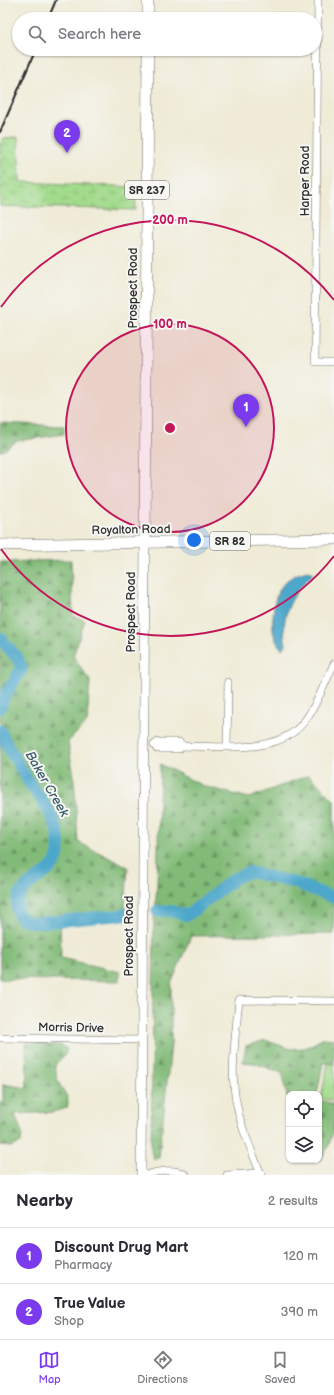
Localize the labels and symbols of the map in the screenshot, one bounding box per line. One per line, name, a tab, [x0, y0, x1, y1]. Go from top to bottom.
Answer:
pin: 2	[54, 120, 80, 153]
street label: Harper Road	[298, 146, 313, 216]
road number: SR 237	[125, 181, 169, 199]
text: 200 m	[152, 213, 188, 228]
street label: Prospect Road	[126, 247, 141, 328]
text: 100 m	[153, 317, 187, 332]
pin: 1	[233, 394, 259, 427]
centre of rings	[163, 421, 177, 435]
street label: Royalton Road	[91, 522, 171, 538]
your location	[184, 530, 204, 550]
road number: SR 82	[210, 532, 250, 550]
street label: Prospect Road	[124, 571, 139, 652]
water label: Baker Creek	[22, 748, 73, 820]
street label: Prospect Road	[122, 895, 137, 976]
street label: Morris Drive	[38, 1020, 104, 1036]

